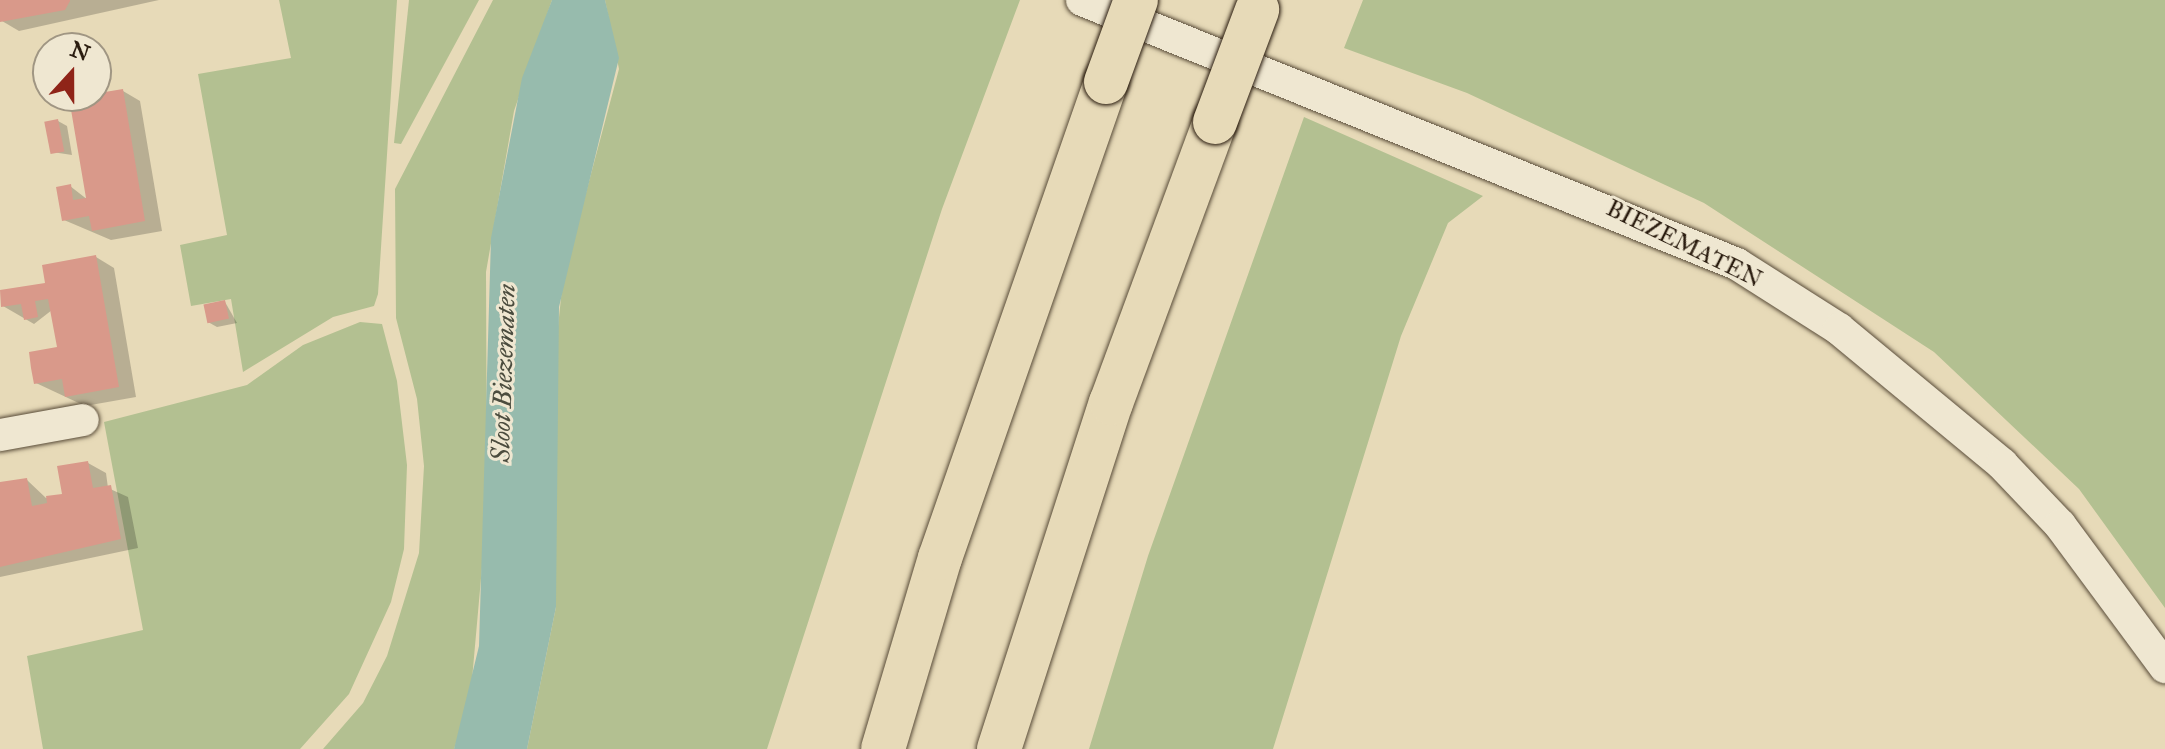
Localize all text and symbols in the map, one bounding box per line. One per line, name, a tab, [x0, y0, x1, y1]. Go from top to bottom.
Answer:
north arrow	[32, 32, 112, 112]
text: N	[67, 35, 94, 67]
street label: BIEZEMATEN	[1601, 194, 1767, 294]
water label: Sloot Biezematen	[485, 283, 523, 463]

